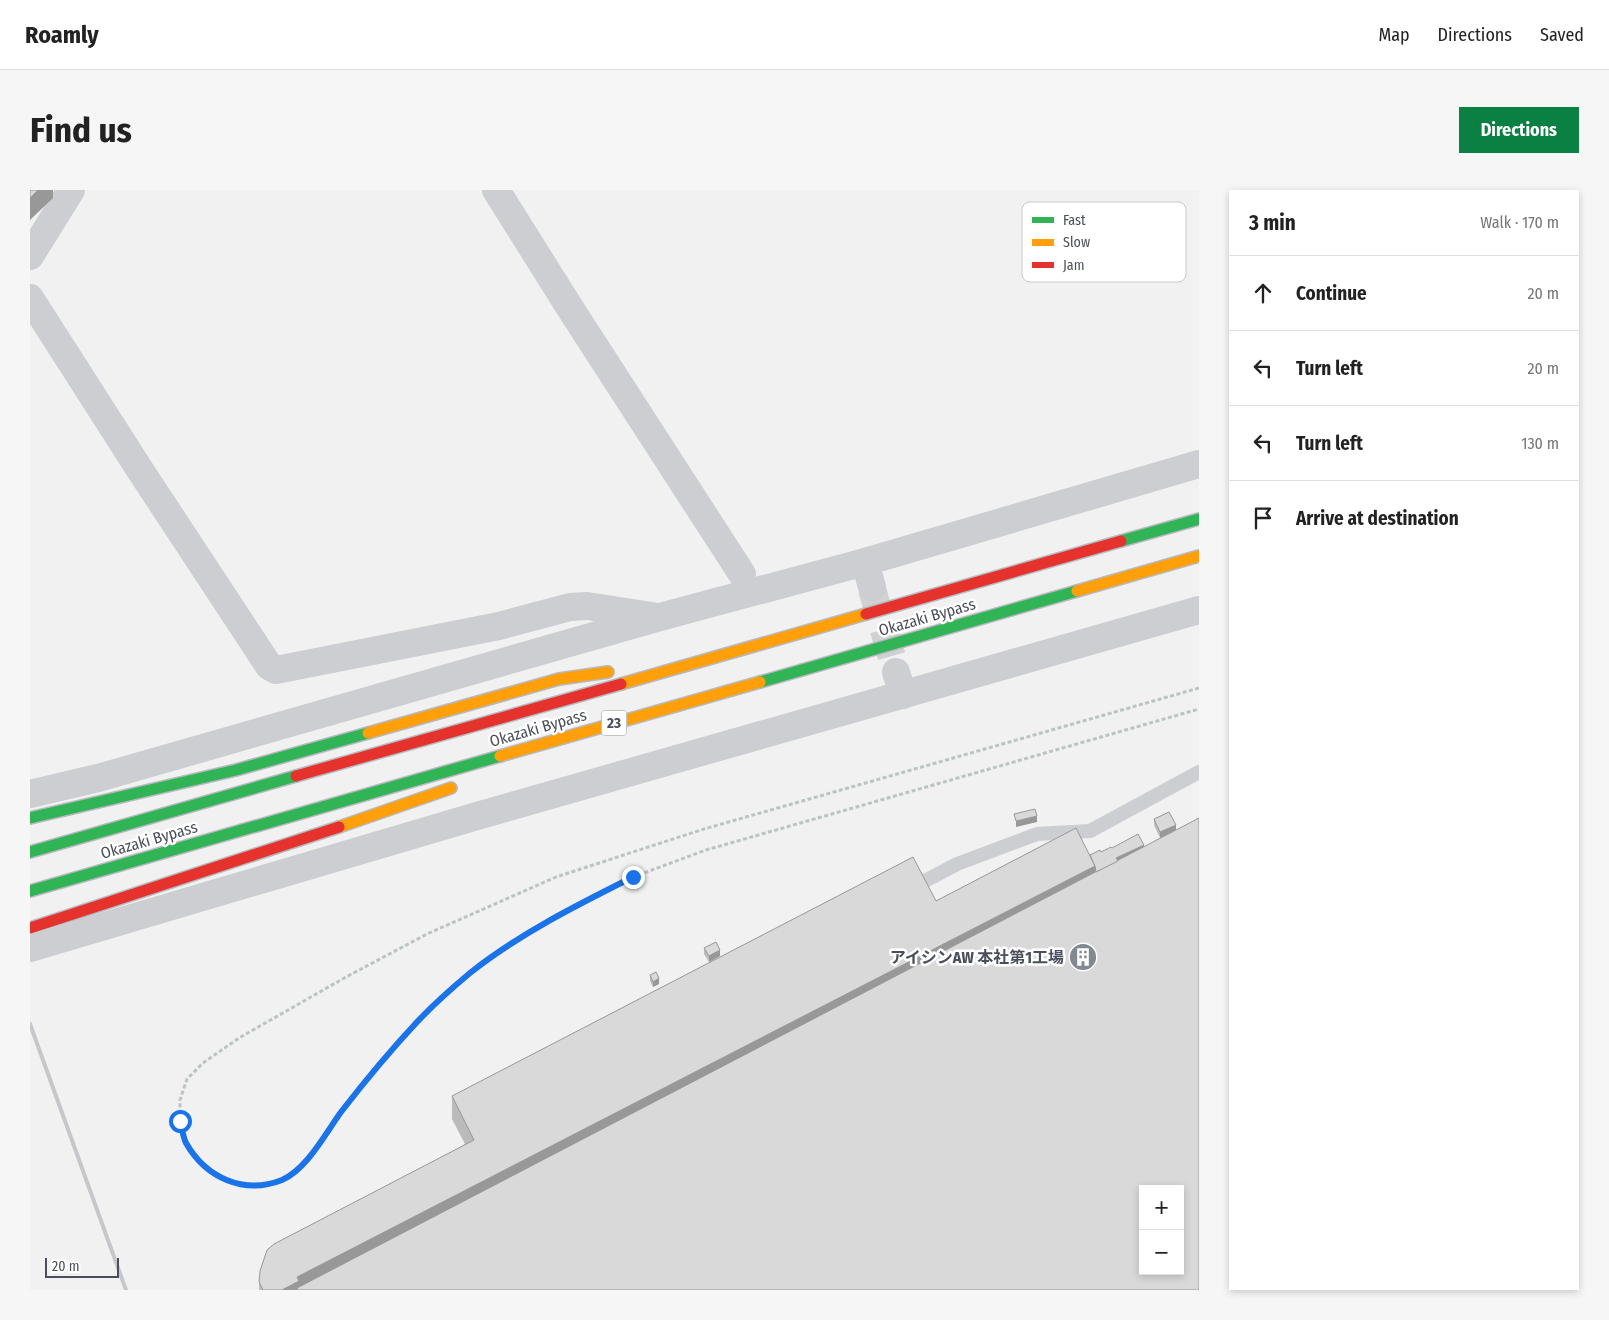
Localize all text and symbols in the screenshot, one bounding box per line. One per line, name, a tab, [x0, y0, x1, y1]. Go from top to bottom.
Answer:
text: Roamly	[25, 21, 99, 49]
text: Map	[1378, 24, 1410, 46]
text: Directions	[1438, 24, 1512, 46]
text: Saved	[1540, 24, 1584, 46]
button: Directions	[1459, 107, 1579, 153]
text: Find us	[30, 109, 132, 151]
legend	[1022, 202, 1186, 282]
text: 3 min	[1249, 210, 1296, 236]
text: Fast	[1063, 212, 1086, 229]
text: Walk · 170 m	[1480, 213, 1559, 232]
text: Slow	[1063, 234, 1090, 251]
text: Jam	[1063, 257, 1084, 274]
icon: ahead	[1249, 279, 1277, 307]
text: Continue	[1296, 282, 1367, 305]
text: 20 m	[1528, 284, 1559, 303]
icon: left	[1249, 354, 1277, 382]
text: Turn left	[1296, 357, 1363, 380]
text: 20 m	[1528, 359, 1559, 378]
icon: left	[1249, 429, 1277, 457]
text: Turn left	[1296, 432, 1363, 455]
text: 130 m	[1521, 434, 1559, 453]
icon: arrive	[1249, 504, 1277, 532]
text: Arrive at destination	[1296, 507, 1459, 530]
street label: Okazaki Bypass	[876, 594, 978, 640]
street label: Okazaki Bypass	[487, 705, 589, 751]
road number: 23	[602, 710, 626, 736]
street label: Okazaki Bypass	[98, 817, 200, 863]
route end	[622, 866, 645, 889]
building icon: アイシンAW 本社第1工場	[1068, 942, 1098, 972]
place label: アイシンAW 本社第1工場	[890, 948, 1064, 967]
route start	[169, 1110, 192, 1133]
map controls	[1139, 1185, 1184, 1275]
button: +	[1139, 1185, 1184, 1230]
button: −	[1139, 1230, 1184, 1275]
scale bar	[45, 1255, 119, 1278]
text: 20 m	[52, 1258, 80, 1275]

